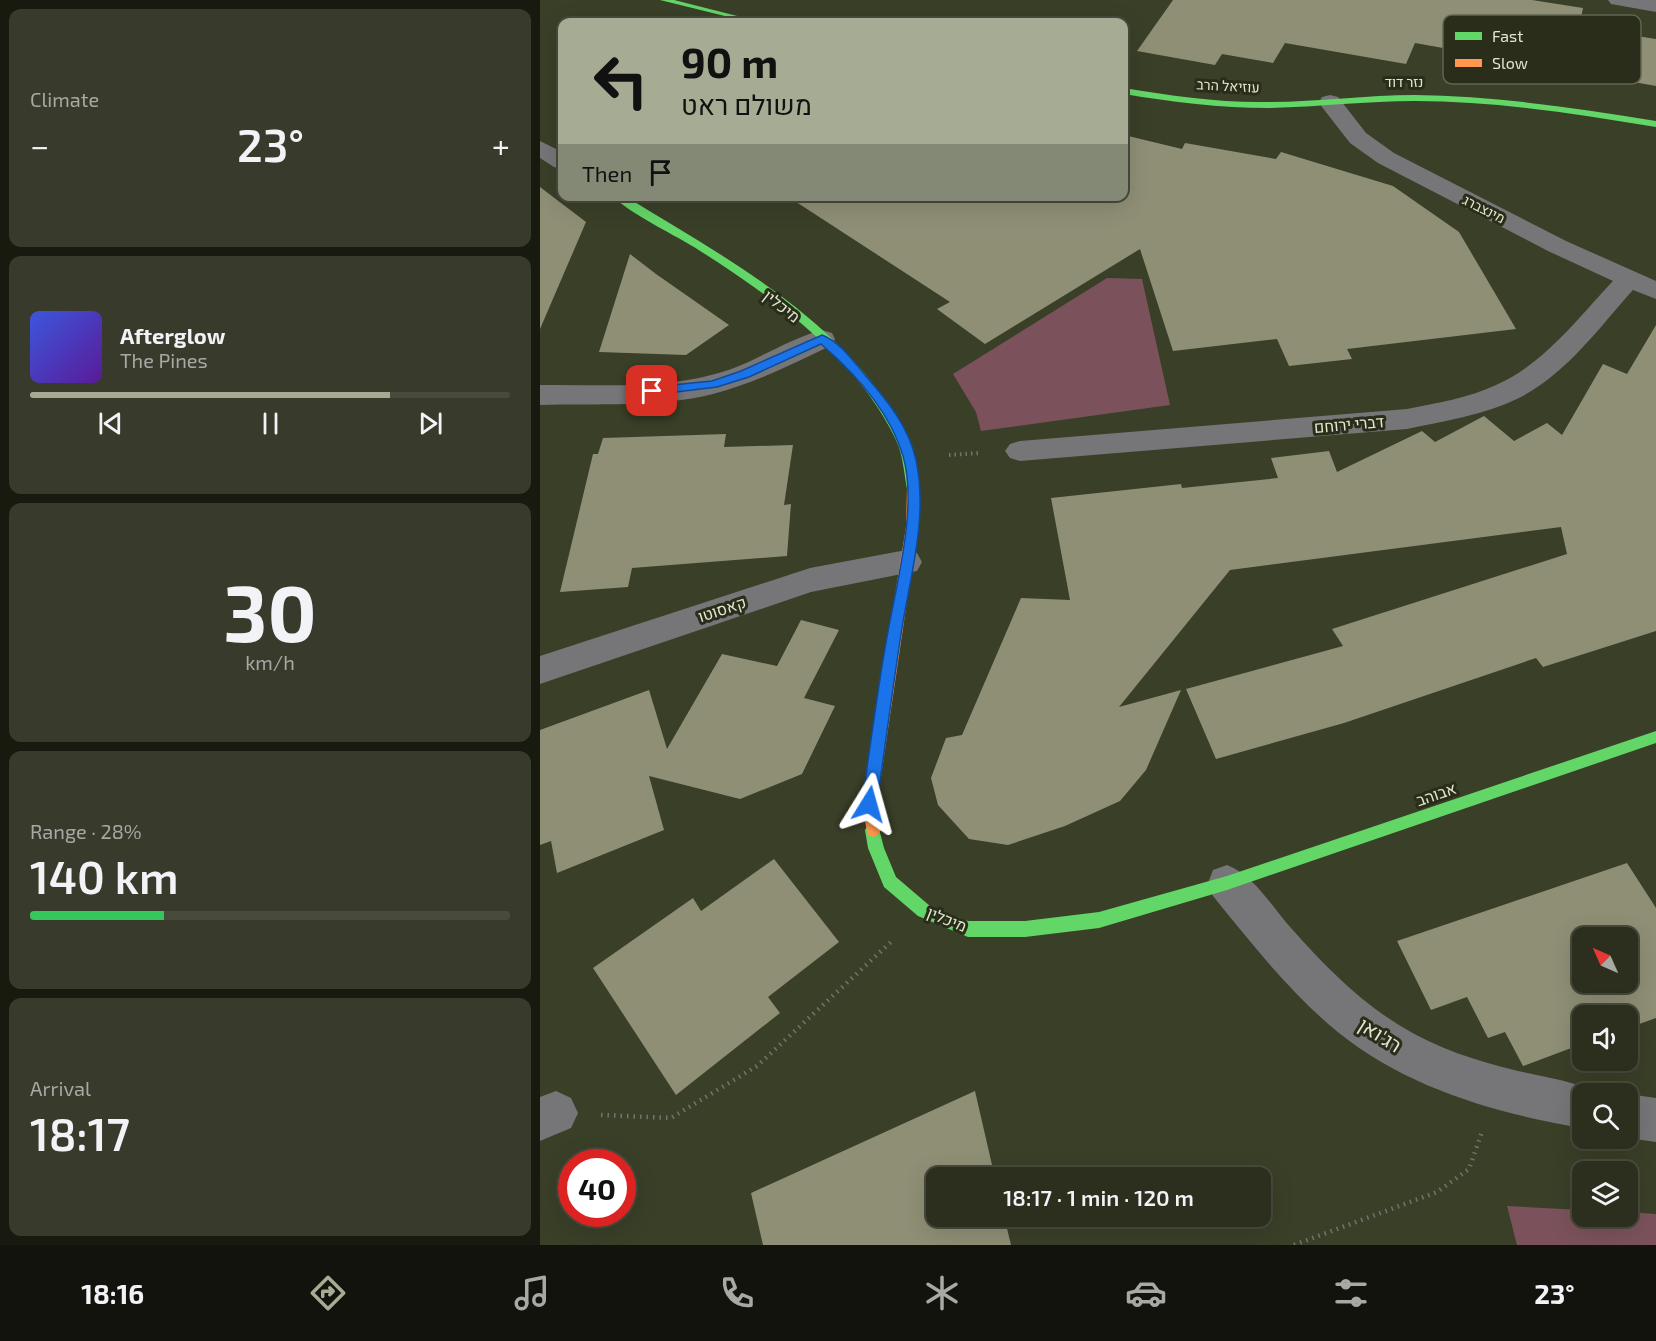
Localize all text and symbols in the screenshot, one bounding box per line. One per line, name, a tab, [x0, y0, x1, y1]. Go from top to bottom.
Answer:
legend	[1443, 15, 1641, 84]
text: Fast	[1492, 26, 1523, 45]
text: 90 m	[681, 36, 778, 86]
icon: left	[582, 42, 660, 120]
text: Slow	[1492, 53, 1528, 72]
street label: נזר דוד	[1385, 73, 1423, 90]
street label: עוזיאל הרב	[1196, 75, 1260, 96]
text: Climate	[30, 87, 99, 111]
text: משולם ראט	[681, 88, 812, 120]
text: 23°	[237, 117, 304, 171]
text: −	[30, 125, 49, 165]
text: +	[492, 125, 510, 165]
icon: arrive	[644, 156, 677, 189]
text: Then	[582, 160, 632, 186]
street label: מינצברג	[1460, 191, 1508, 226]
street label: מיכלין	[760, 285, 804, 326]
text: Afterglow	[120, 322, 225, 348]
text: The Pines	[120, 348, 208, 372]
pin	[626, 365, 677, 416]
icon: arrive	[635, 374, 668, 407]
icon: previous	[94, 407, 127, 440]
icon: pause	[254, 407, 287, 440]
icon: next	[414, 407, 447, 440]
street label: דברי ירוחם	[1313, 411, 1385, 436]
text: 30	[223, 564, 317, 658]
street label: קאסוטו	[695, 592, 748, 625]
text: km/h	[245, 650, 295, 674]
position arrow	[837, 772, 901, 836]
street label: אבוהב	[1413, 778, 1458, 809]
text: Range · 28%	[30, 819, 142, 843]
text: 140 km	[30, 849, 179, 903]
street label: מיכלין	[925, 902, 970, 935]
north arrow	[1572, 927, 1638, 993]
map controls	[1572, 927, 1638, 1227]
button: sound	[1572, 1005, 1638, 1071]
street label: רג'ואן	[1355, 1012, 1406, 1057]
text: Arrival	[30, 1076, 91, 1100]
button: search	[1572, 1083, 1638, 1149]
text: 18:17	[30, 1106, 130, 1160]
speed limit sign: 40	[558, 1149, 636, 1227]
button: layers	[1572, 1161, 1638, 1227]
text: 18:17 · 1 min · 120 m	[1003, 1184, 1194, 1210]
icon: directions	[307, 1272, 349, 1314]
icon: music	[511, 1272, 553, 1314]
icon: phone	[716, 1272, 758, 1314]
icon: climate	[921, 1272, 963, 1314]
icon: car	[1125, 1272, 1167, 1314]
icon: filters	[1330, 1272, 1372, 1314]
text: 18:16	[81, 1277, 144, 1309]
text: 23°	[1534, 1277, 1575, 1309]

